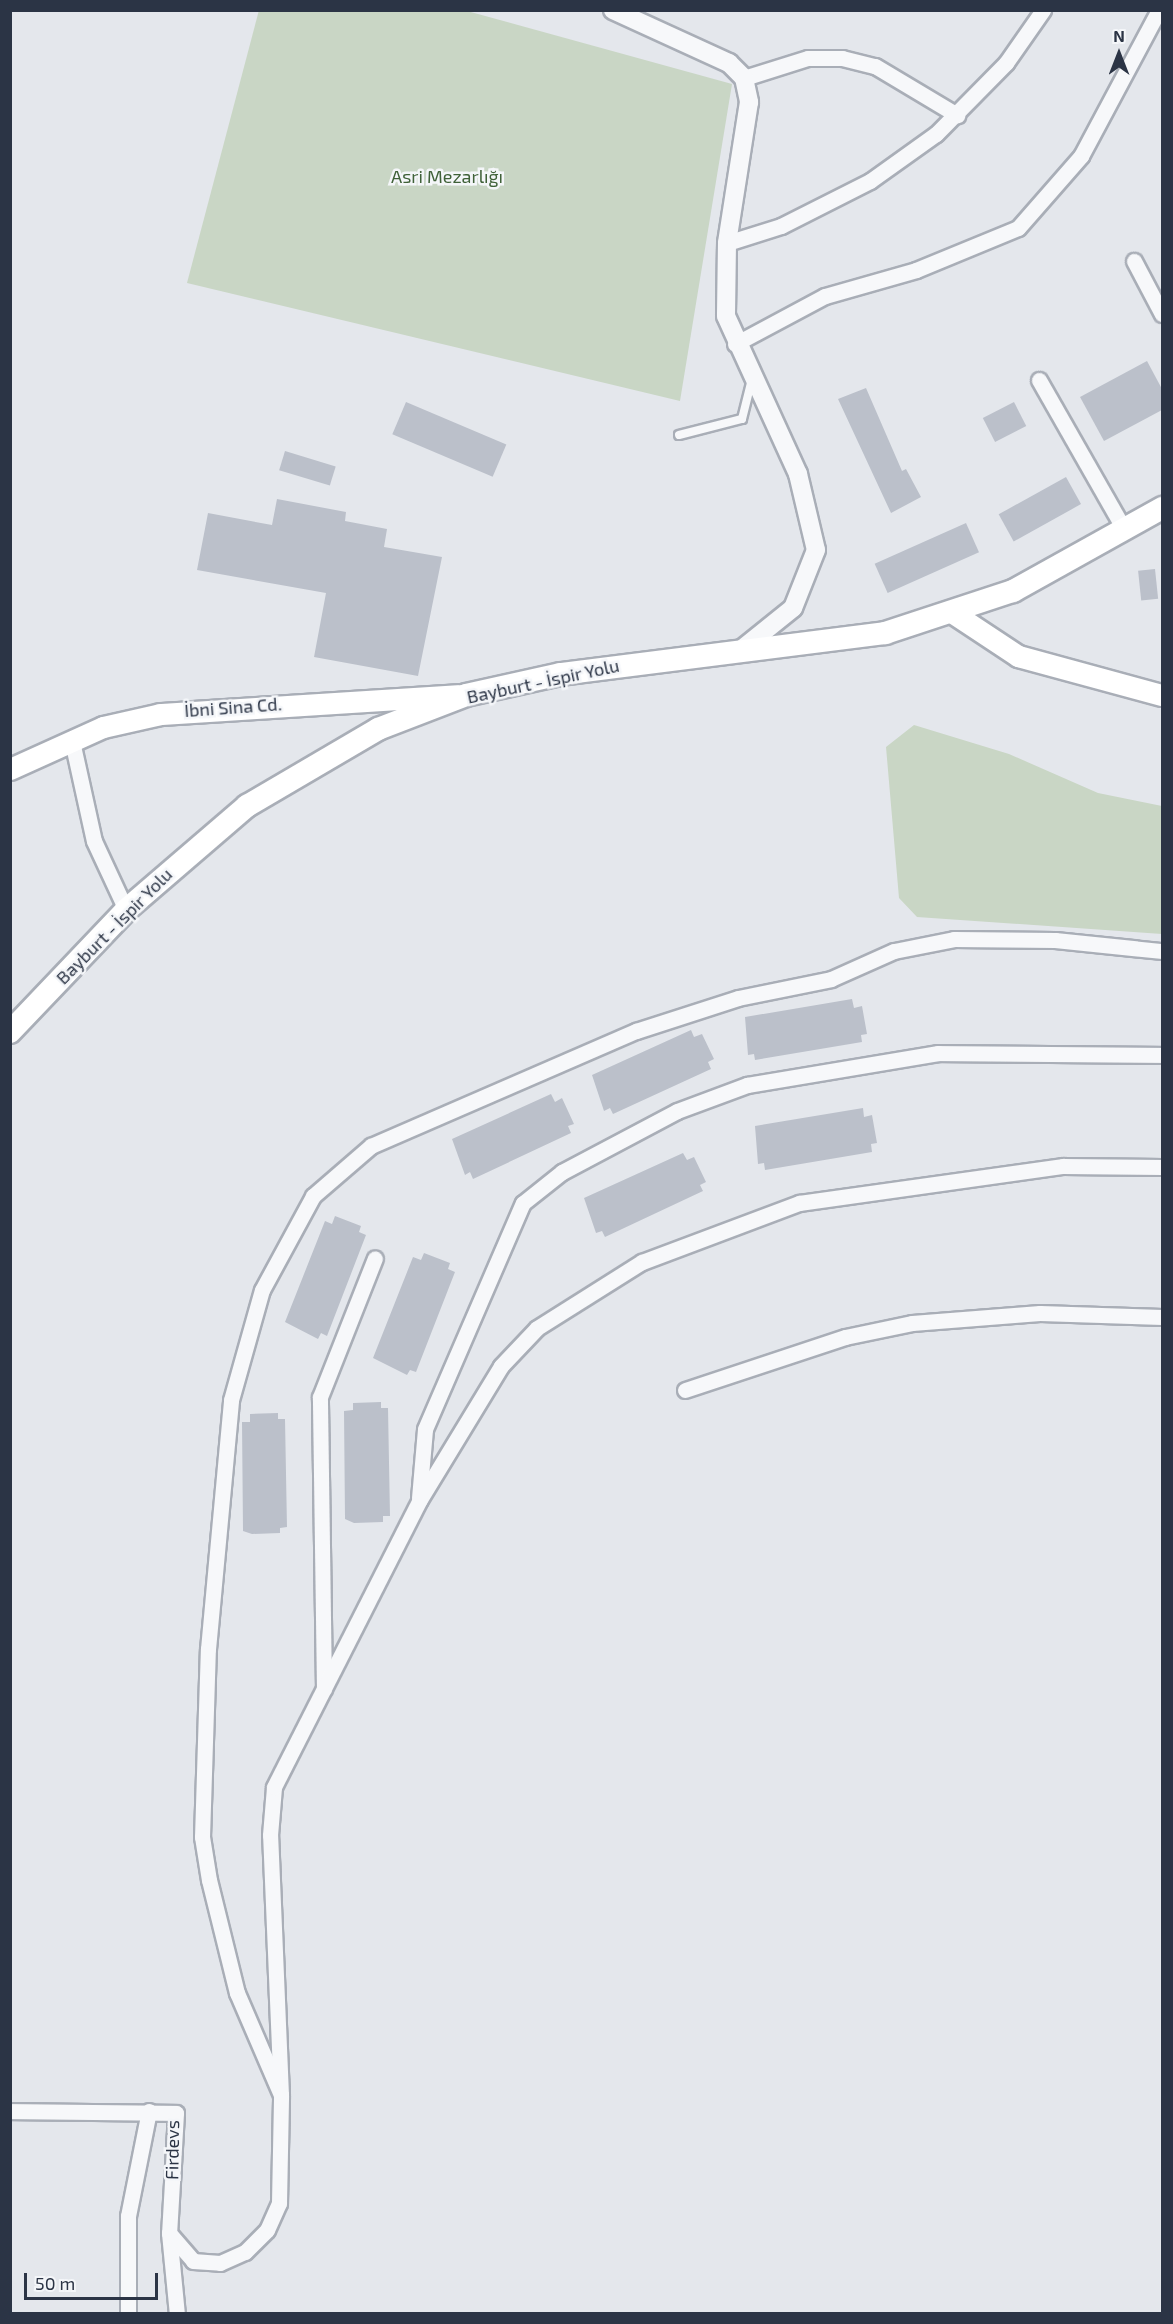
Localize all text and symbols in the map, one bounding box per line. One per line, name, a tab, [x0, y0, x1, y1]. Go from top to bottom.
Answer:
north arrow	[1089, 24, 1149, 84]
text: N	[1113, 26, 1125, 45]
park label: Asri Mezarlığı	[391, 165, 503, 187]
street label: Bayburt - İspir Yolu	[464, 654, 622, 708]
street label: İbni Sina Cd.	[184, 693, 282, 721]
street label: Bayburt - İspir Yolu	[51, 863, 177, 989]
street label: Firdevs	[161, 2120, 183, 2180]
scale bar	[27, 2261, 160, 2299]
text: 50 m	[35, 2272, 75, 2294]

